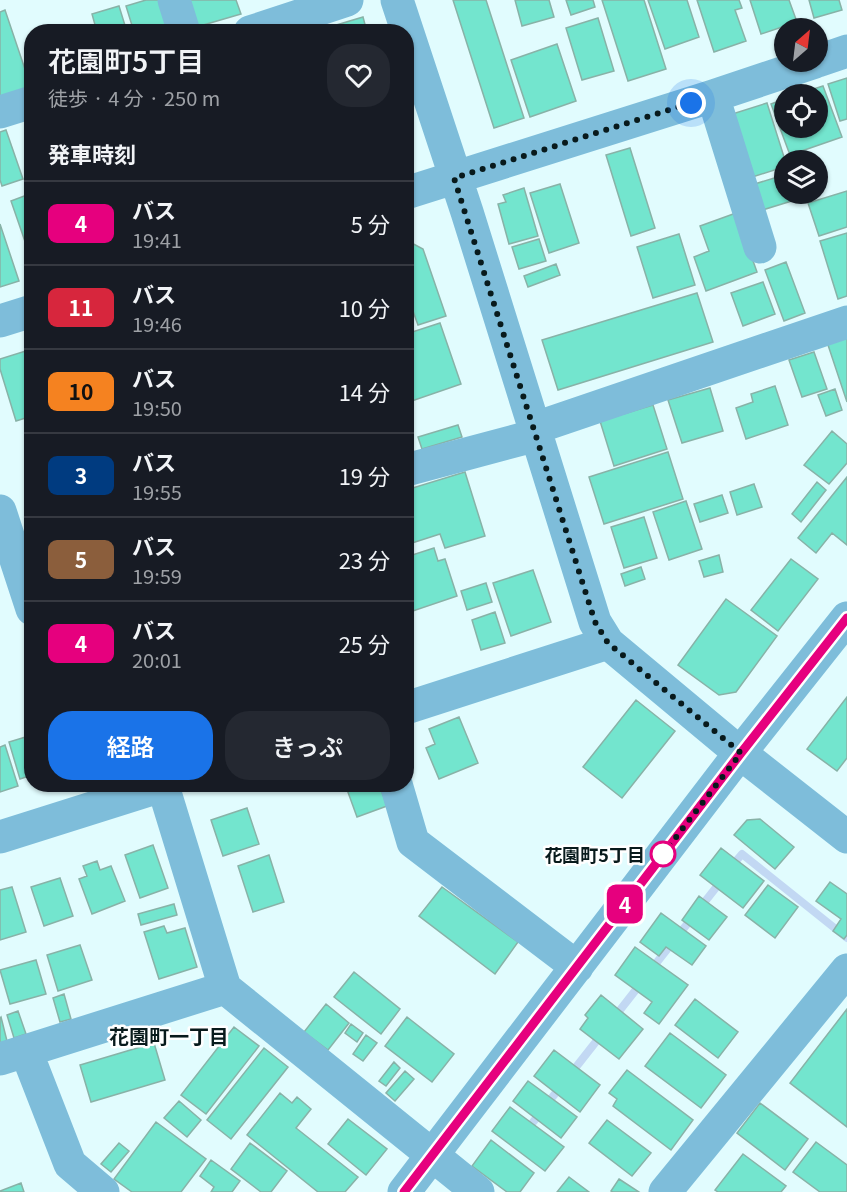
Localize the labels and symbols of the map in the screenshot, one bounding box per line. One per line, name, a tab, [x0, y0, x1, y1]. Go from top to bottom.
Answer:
north arrow	[774, 18, 828, 72]
your location	[676, 88, 706, 118]
place label: 花園町5丁目	[544, 841, 645, 867]
marker: 花園町5丁目	[650, 841, 676, 867]
line badge: 4	[606, 884, 644, 924]
district label: 花園町一丁目	[109, 1021, 229, 1050]

